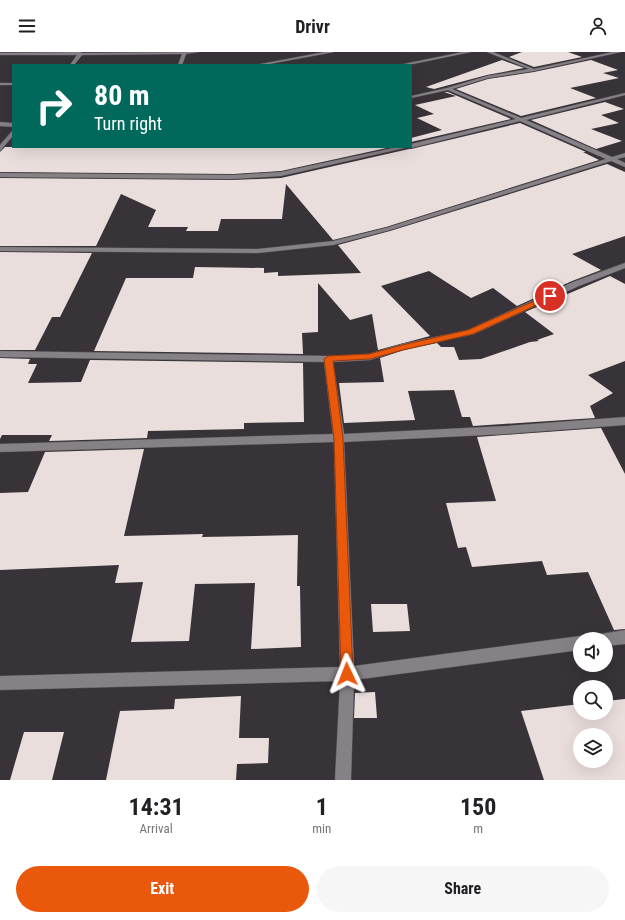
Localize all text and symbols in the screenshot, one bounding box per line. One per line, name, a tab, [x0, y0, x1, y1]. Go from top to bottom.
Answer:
icon: menu	[16, 15, 38, 37]
icon: person	[587, 15, 609, 37]
text: Drivr	[295, 16, 330, 37]
text: 80 m	[94, 79, 150, 112]
icon: right	[28, 80, 80, 132]
text: Turn right	[94, 113, 162, 134]
pin	[533, 279, 567, 313]
icon: arrive	[539, 285, 561, 307]
map controls	[573, 632, 613, 768]
button: sound	[573, 632, 613, 672]
position arrow	[326, 653, 368, 695]
button: search	[573, 680, 613, 720]
button: layers	[573, 728, 613, 768]
text: 14:31	[129, 793, 184, 821]
text: 1	[316, 793, 328, 821]
text: 150	[460, 793, 496, 821]
text: Arrival	[140, 821, 173, 836]
text: min	[312, 821, 331, 836]
text: m	[473, 821, 483, 836]
button: Exit	[16, 866, 309, 912]
button: Share	[317, 866, 609, 912]

